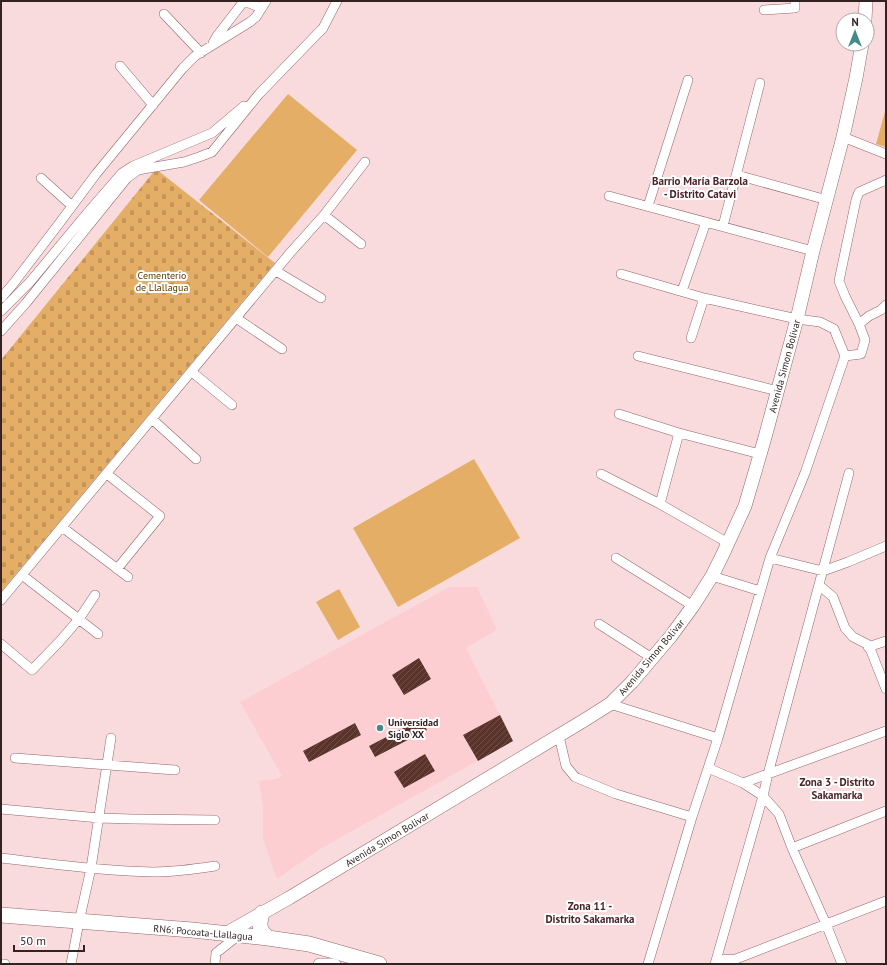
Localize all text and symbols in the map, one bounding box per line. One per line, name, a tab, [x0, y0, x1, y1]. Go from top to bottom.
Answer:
north arrow	[835, 12, 875, 52]
text: N	[851, 15, 859, 29]
district label: Barrio María Barzola - Distrito Catavi	[652, 174, 748, 201]
park label: Cementerio de Llallagua	[136, 269, 188, 294]
street label: Avenida Simon Bolivar	[766, 317, 803, 414]
street label: Avenida Simon Bolivar	[616, 616, 688, 698]
place label: Universidad Siglo XX	[388, 716, 438, 741]
marker: Universidad Siglo XX	[375, 723, 385, 733]
district label: Zona 3 - Distrito Sakamarka	[799, 775, 875, 802]
street label: Avenida Simon Bolivar	[343, 809, 432, 870]
district label: Zona 11 - Distrito Sakamarka	[545, 899, 635, 926]
street label: RN6: Pocoata-Llallagua	[153, 922, 253, 943]
scale bar	[14, 927, 84, 953]
text: 50 m	[20, 933, 46, 948]

